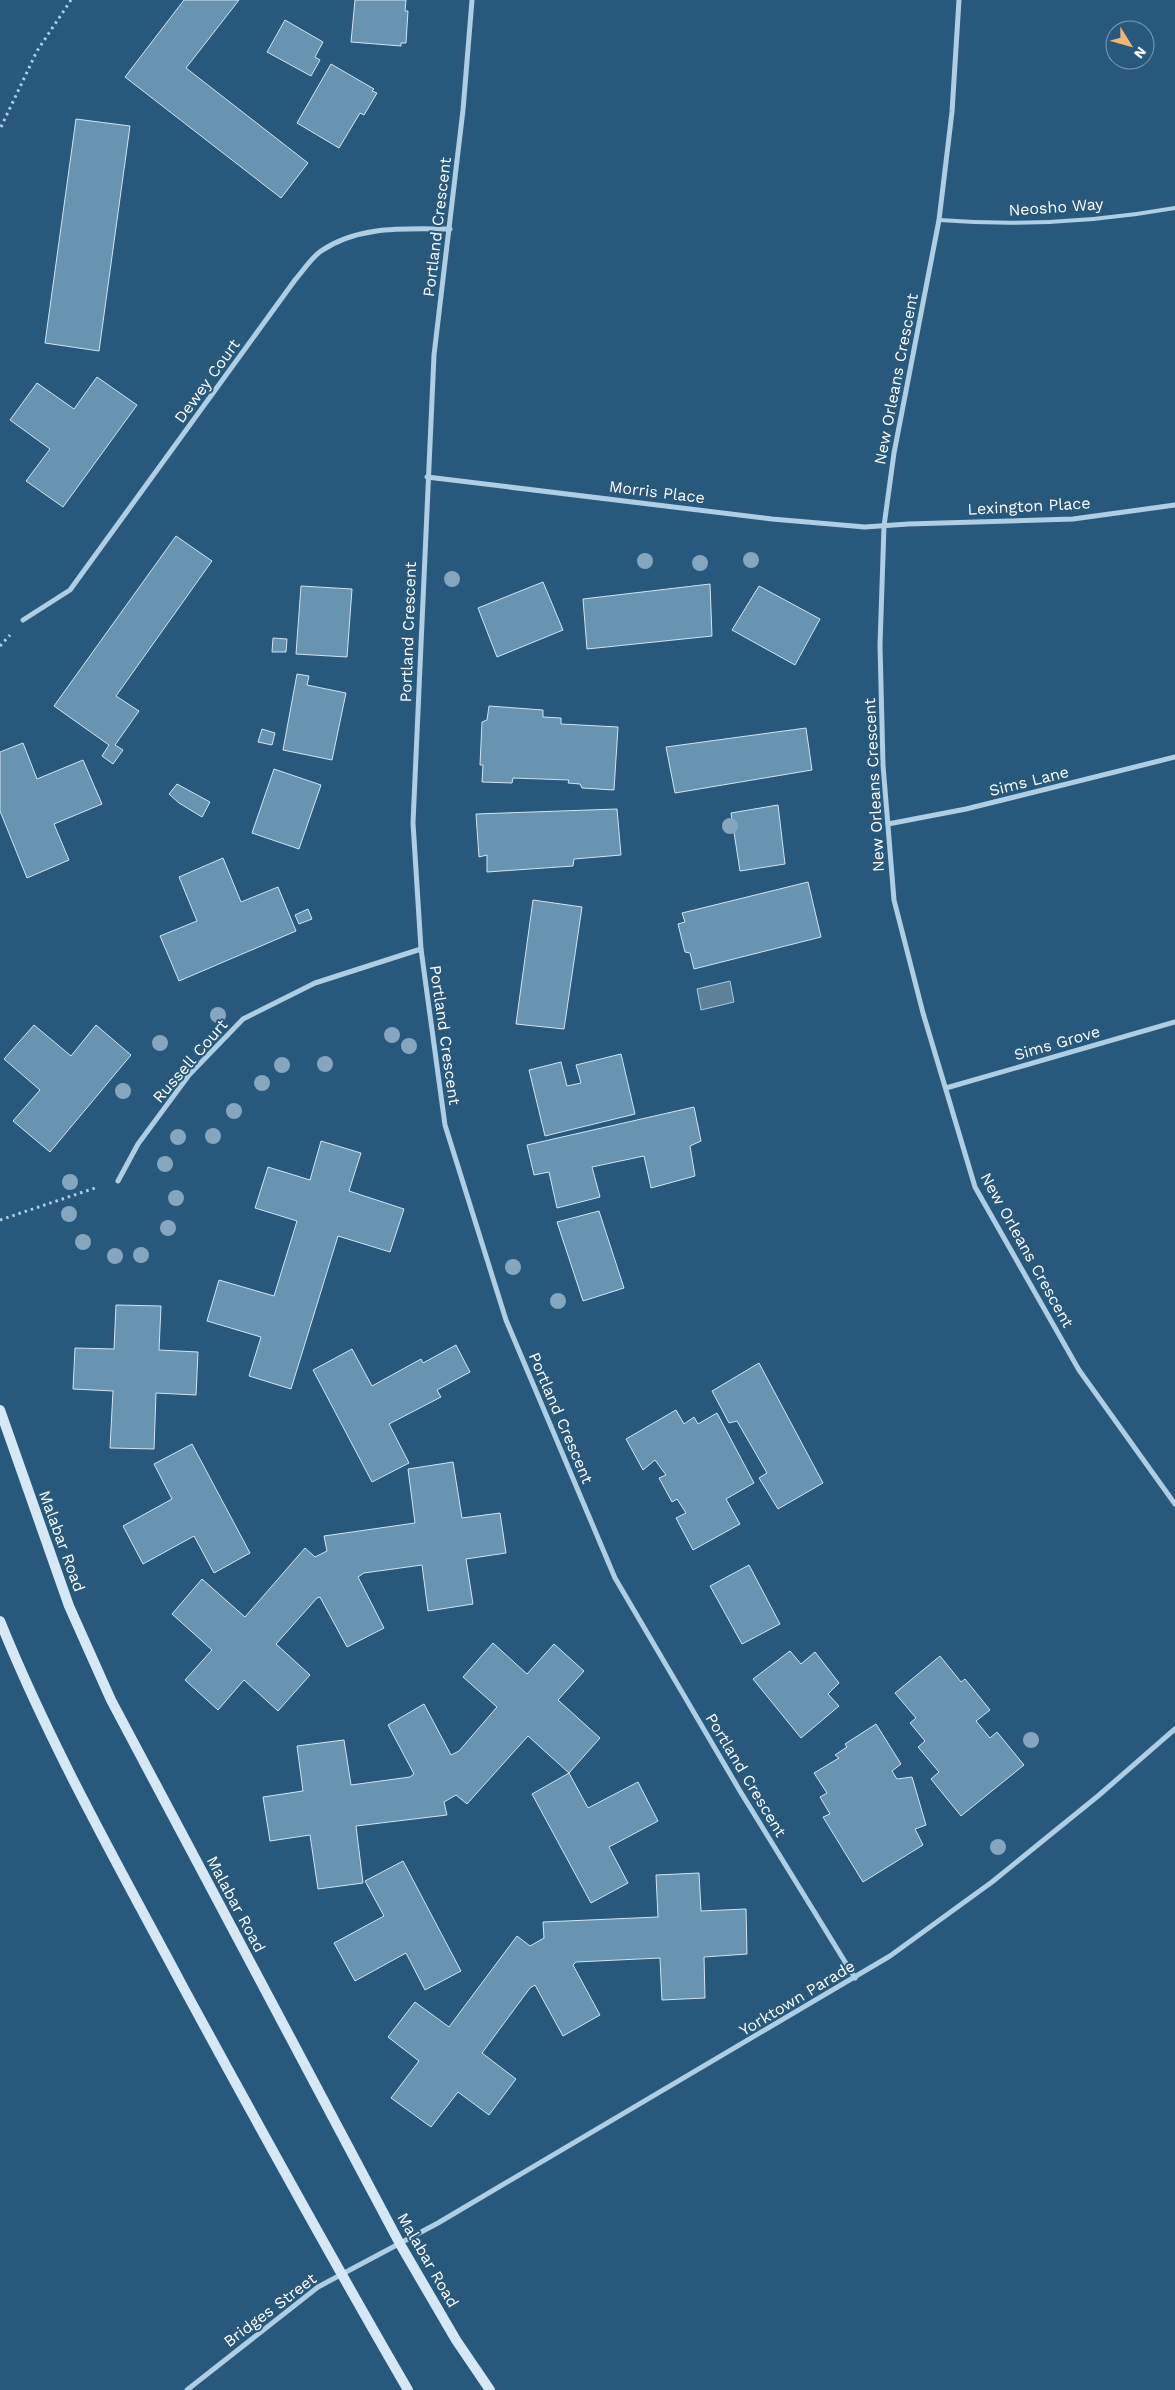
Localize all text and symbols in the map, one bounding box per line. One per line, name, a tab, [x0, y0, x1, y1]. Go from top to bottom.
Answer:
north arrow	[1105, 20, 1155, 70]
text: N	[1131, 44, 1150, 62]
street label: Portland Crescent	[419, 156, 455, 298]
street label: Neosho Way	[1008, 194, 1105, 220]
street label: New Orleans Crescent	[870, 291, 922, 466]
street label: Dewey Court	[170, 335, 244, 427]
street label: Morris Place	[608, 477, 706, 507]
street label: Lexington Place	[967, 493, 1091, 519]
street label: Portland Crescent	[396, 561, 420, 703]
street label: New Orleans Crescent	[860, 697, 888, 872]
street label: Sims Lane	[987, 762, 1071, 800]
street label: Portland Crescent	[426, 964, 464, 1106]
street label: Russell Court	[149, 1015, 232, 1107]
street label: Sims Grove	[1012, 1022, 1102, 1064]
street label: New Orleans Crescent	[976, 1169, 1078, 1331]
street label: Portland Crescent	[525, 1349, 597, 1487]
street label: Malabar Road	[35, 1488, 89, 1594]
street label: Portland Crescent	[702, 1710, 791, 1841]
street label: Malabar Road	[203, 1853, 269, 1955]
street label: Yorktown Parade	[736, 1956, 858, 2040]
street label: Malabar Road	[393, 2209, 463, 2311]
street label: Bridges Street	[220, 2269, 320, 2351]

